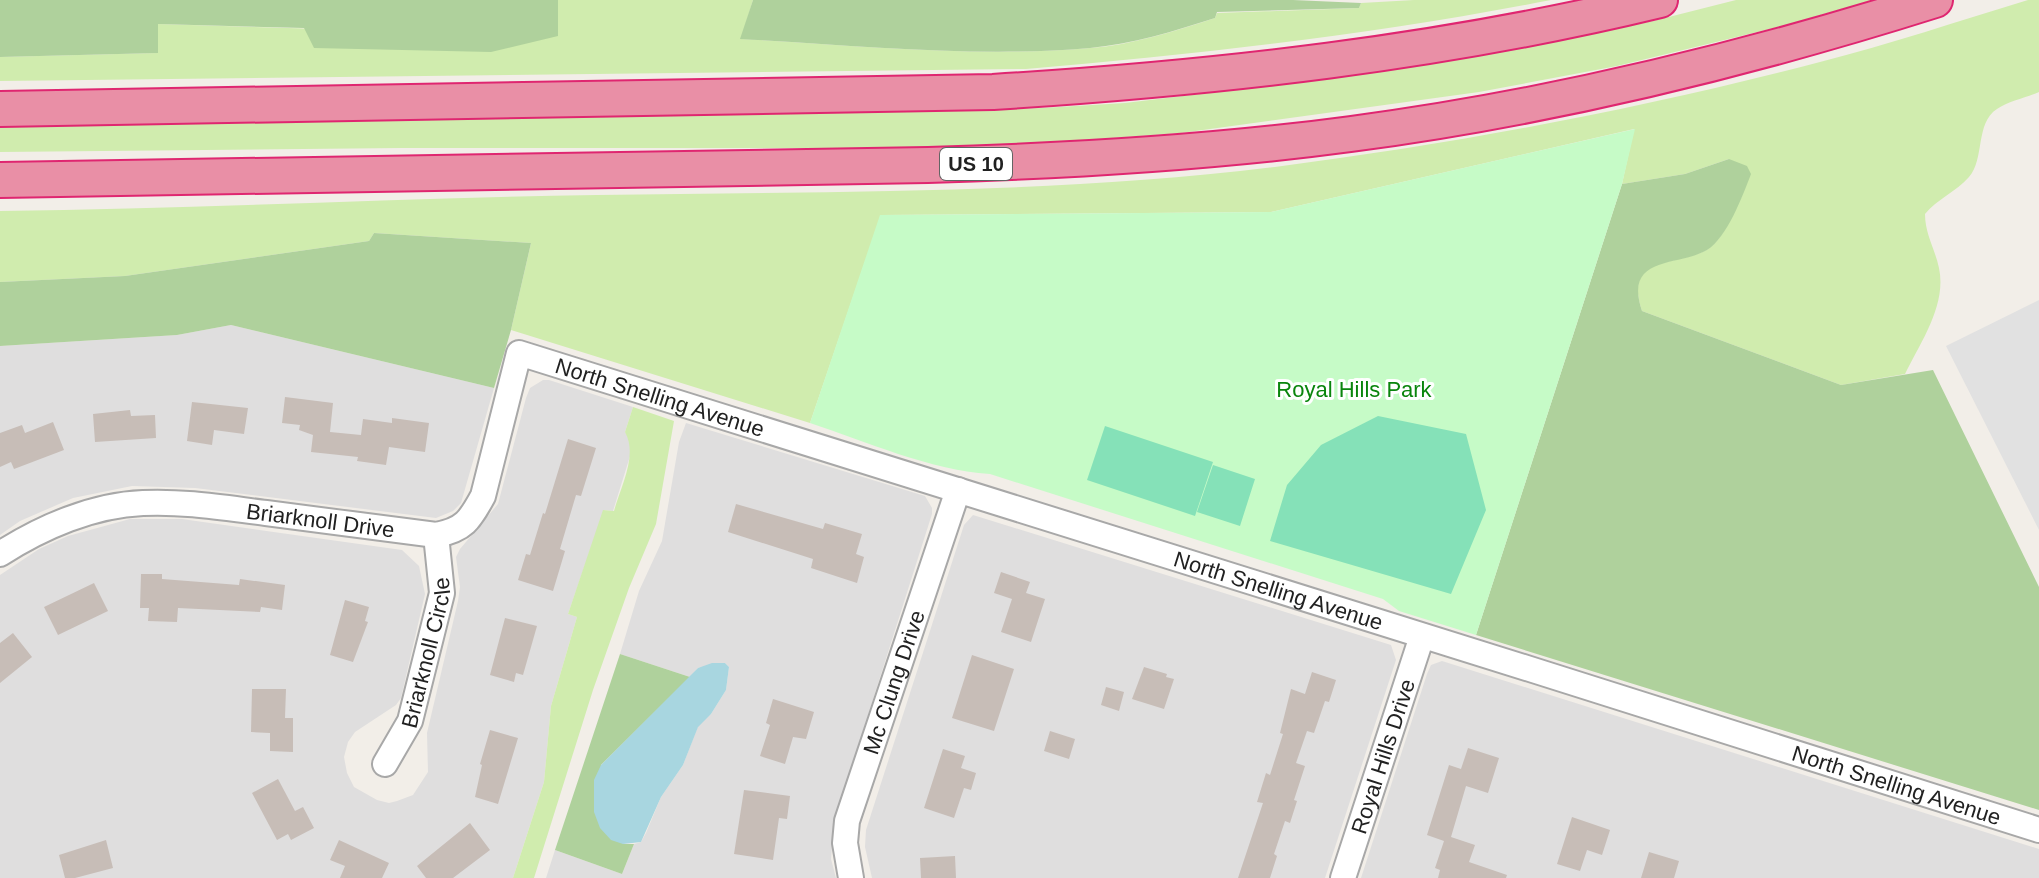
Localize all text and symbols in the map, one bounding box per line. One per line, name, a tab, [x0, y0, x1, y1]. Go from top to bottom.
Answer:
road number: US 10	[940, 148, 1012, 180]
street label: North Snelling Avenue	[552, 353, 768, 441]
park label: Royal Hills Park	[1276, 377, 1433, 402]
street label: Briarknoll Drive	[245, 498, 396, 542]
street label: North Snelling Avenue	[1171, 546, 1386, 635]
street label: Briarknoll Circle	[396, 576, 455, 731]
street label: Mc Clung Drive	[858, 607, 929, 758]
street label: Royal Hills Drive	[1346, 676, 1420, 837]
street label: North Snelling Avenue	[1789, 740, 2004, 830]

